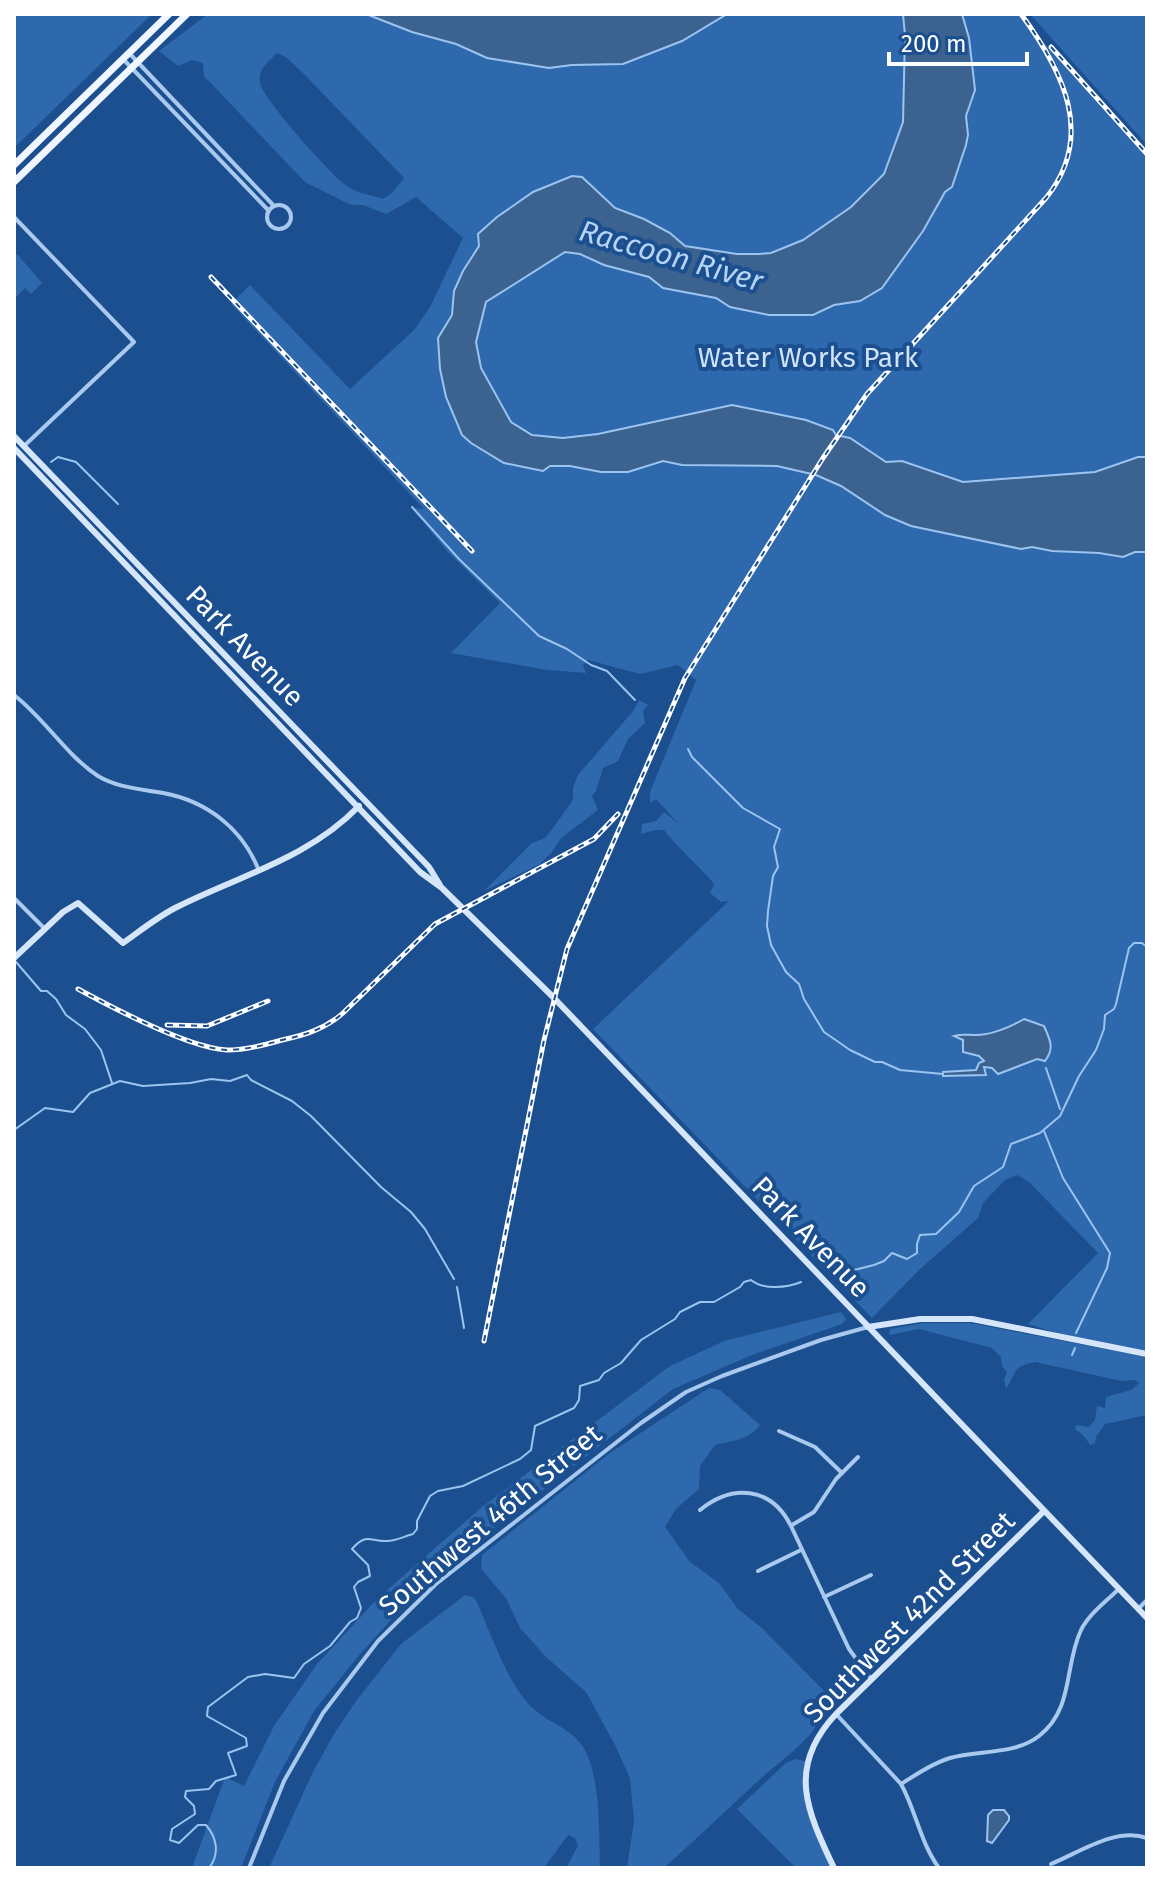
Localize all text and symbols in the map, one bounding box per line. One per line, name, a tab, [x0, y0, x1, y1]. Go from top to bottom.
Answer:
scale bar	[889, 16, 1027, 66]
text: 200 m	[901, 30, 967, 58]
water label: Raccoon River	[575, 213, 768, 300]
park label: Water Works Park	[698, 341, 919, 374]
street label: Park Avenue	[179, 579, 311, 713]
street label: Park Avenue	[745, 1170, 877, 1304]
street label: Southwest 46th Street	[372, 1417, 609, 1623]
street label: Southwest 42nd Street	[797, 1504, 1022, 1729]

